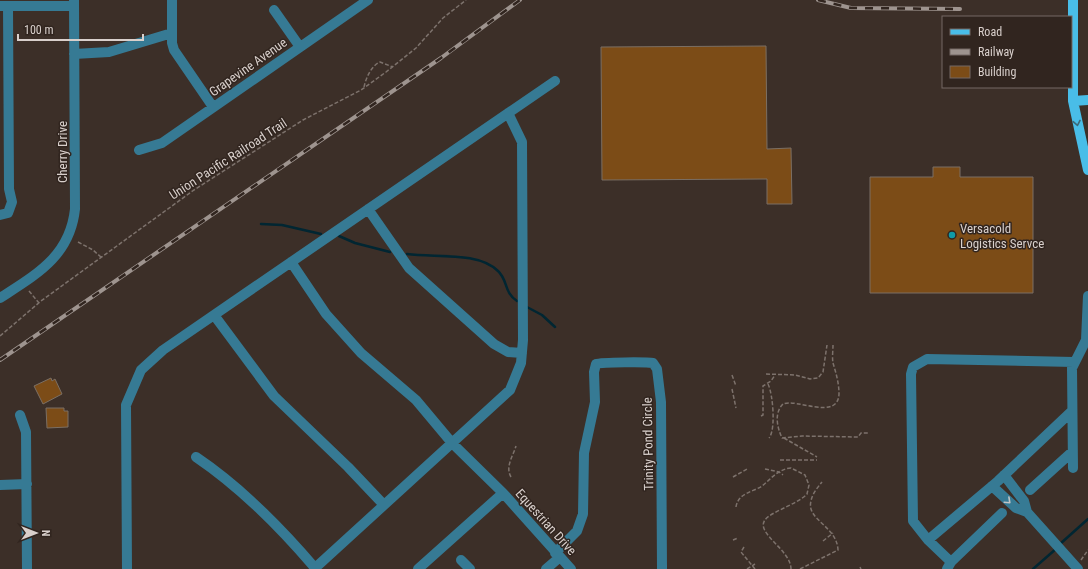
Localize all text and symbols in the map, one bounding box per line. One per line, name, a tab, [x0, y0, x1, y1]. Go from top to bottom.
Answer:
scale bar	[18, 16, 143, 42]
legend	[942, 16, 1072, 88]
text: 100 m	[24, 23, 54, 37]
text: Road	[978, 25, 1002, 39]
street label: Grapevine Avenue	[206, 35, 290, 99]
text: Railway	[978, 45, 1014, 59]
text: Building	[978, 65, 1016, 79]
street label: Union Pacific Railroad Trail	[166, 115, 290, 203]
one-way arrow	[1072, 120, 1081, 126]
street label: Cherry Drive	[55, 121, 70, 183]
place label: Versacold Logistics Servce	[960, 221, 1044, 251]
marker: Versacold Logistics Servce	[947, 230, 957, 240]
street label: Trinity Pond Circle	[640, 397, 656, 491]
street label: Equestrian Drive	[513, 486, 579, 558]
one-way arrow	[1004, 496, 1011, 503]
north arrow	[16, 513, 56, 553]
text: N	[39, 530, 52, 537]

